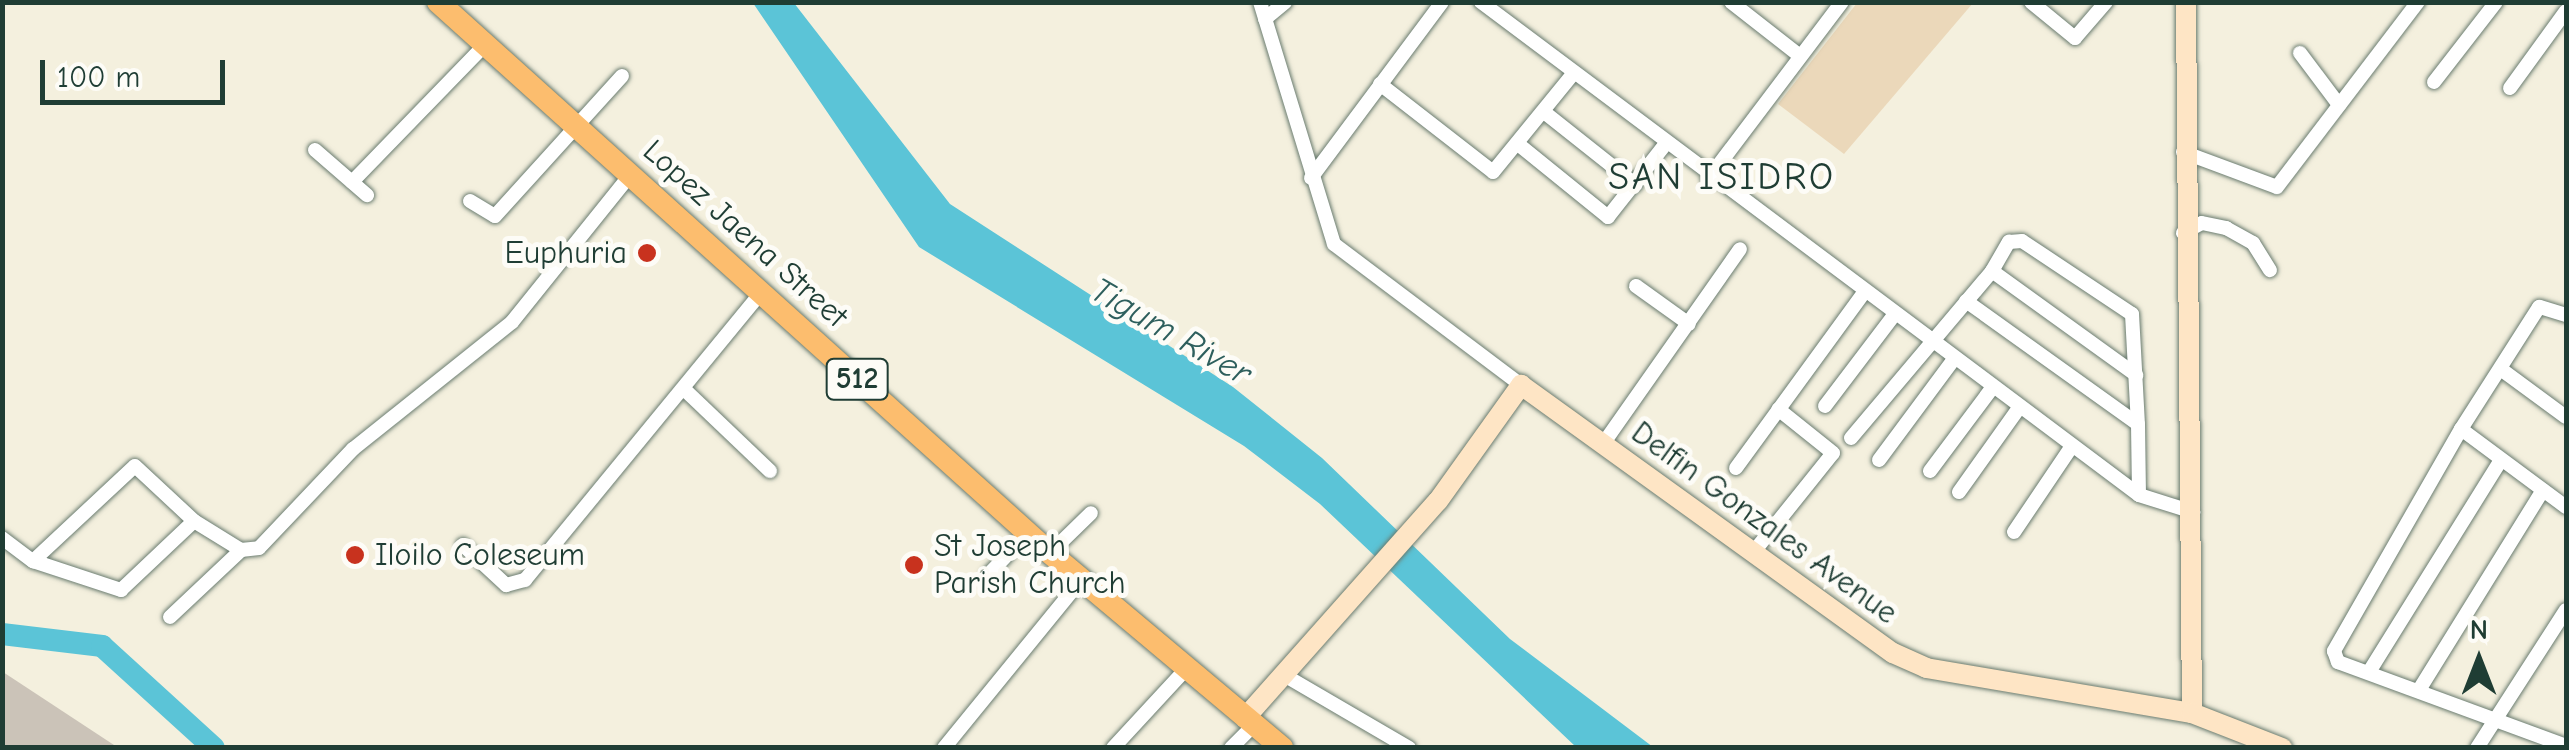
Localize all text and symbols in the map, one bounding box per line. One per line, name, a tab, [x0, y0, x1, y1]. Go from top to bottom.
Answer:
scale bar	[45, 40, 230, 102]
text: 100 m	[57, 60, 140, 95]
street label: Lopez Jaena Street	[635, 132, 855, 336]
district label: SAN ISIDRO	[1608, 155, 1836, 201]
place label: Euphuria	[504, 234, 627, 272]
marker: Euphuria	[636, 242, 658, 264]
water label: Tigum River	[1083, 269, 1259, 395]
road number: 512	[824, 354, 890, 404]
street label: Delfin Gonzales Avenue	[1624, 414, 1904, 632]
place label: St Joseph Parish Church	[934, 528, 1126, 603]
place label: Iloilo Coleseum	[375, 536, 585, 574]
marker: Iloilo Coleseum	[344, 544, 366, 566]
marker: St Joseph Parish Church	[903, 554, 925, 576]
north arrow	[2429, 610, 2529, 710]
text: N	[2470, 614, 2488, 646]

